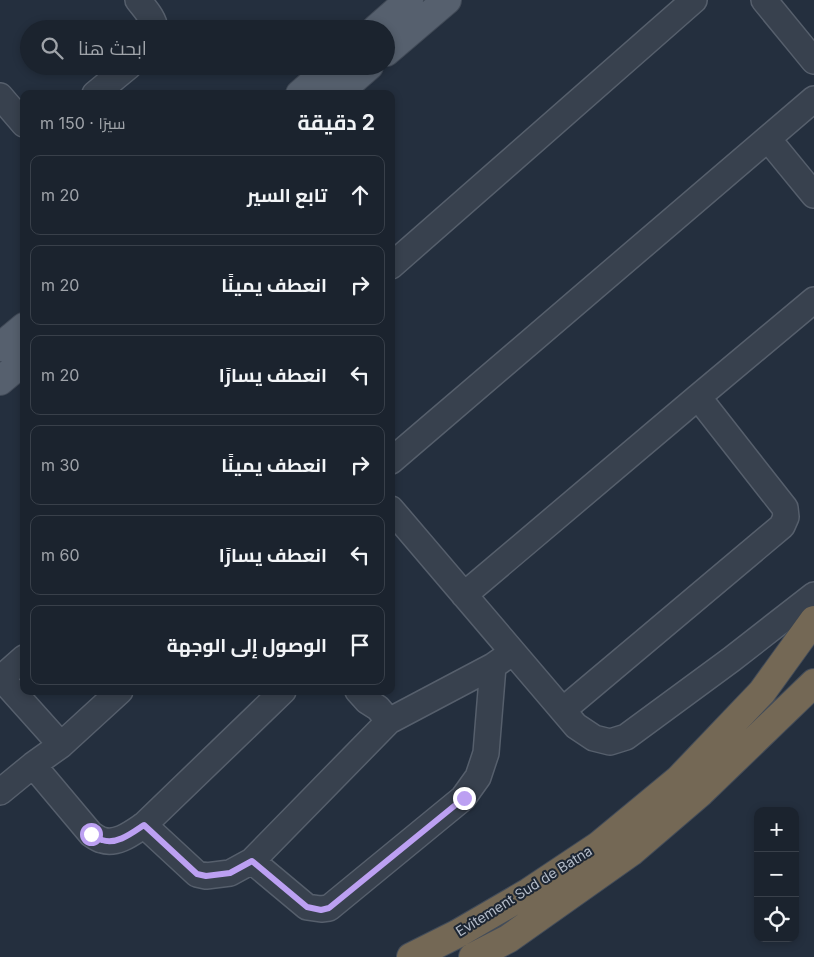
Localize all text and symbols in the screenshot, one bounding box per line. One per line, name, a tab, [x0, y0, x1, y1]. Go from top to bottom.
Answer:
search box	[20, 20, 395, 75]
icon: search	[38, 34, 66, 62]
text: ابحث هنا	[78, 37, 147, 60]
text: 2 دقيقة	[297, 110, 375, 135]
text: سيرًا · 150 m	[40, 113, 126, 133]
icon: ahead	[346, 181, 374, 209]
text: تابع السير	[247, 184, 327, 207]
text: 20 m	[41, 185, 79, 205]
icon: right	[346, 271, 374, 299]
text: انعطف يمينًا	[221, 274, 327, 297]
text: 20 m	[41, 275, 79, 295]
icon: left	[346, 361, 374, 389]
text: انعطف يسارًا	[219, 364, 327, 387]
text: 20 m	[41, 365, 79, 385]
icon: right	[346, 451, 374, 479]
text: انعطف يمينًا	[221, 454, 327, 477]
text: 30 m	[41, 455, 80, 475]
icon: left	[346, 541, 374, 569]
text: انعطف يسارًا	[219, 544, 327, 567]
text: 60 m	[41, 545, 80, 565]
icon: arrive	[346, 631, 374, 659]
text: الوصول إلى الوجهة	[167, 634, 327, 657]
route end	[453, 787, 476, 810]
map controls	[754, 807, 799, 942]
button: +	[754, 807, 799, 852]
route start	[80, 823, 103, 846]
street label: Evitement Sud de Batna	[452, 842, 595, 940]
button: −	[754, 852, 799, 897]
button: locate	[754, 897, 799, 942]

